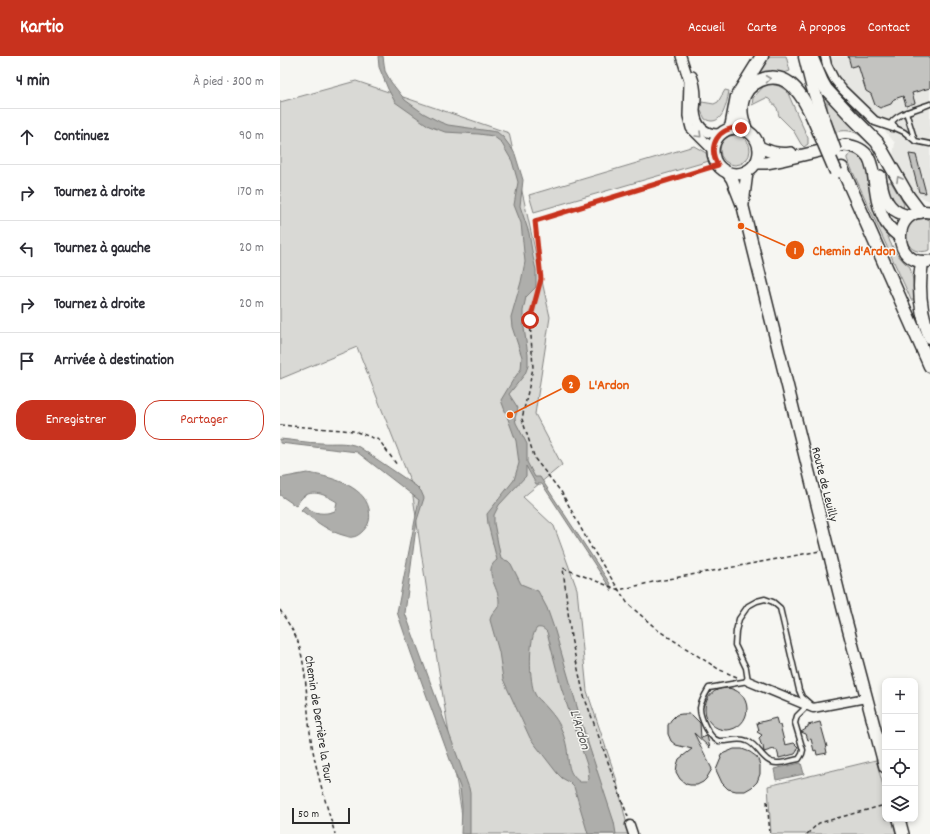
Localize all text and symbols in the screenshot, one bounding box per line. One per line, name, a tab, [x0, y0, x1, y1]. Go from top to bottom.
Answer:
text: Kartio	[20, 15, 64, 42]
text: Accueil	[688, 18, 725, 38]
text: Carte	[747, 18, 777, 38]
text: À propos	[799, 18, 846, 38]
text: Contact	[868, 18, 910, 38]
text: 4 min	[16, 70, 50, 94]
text: À pied · 300 m	[193, 73, 264, 92]
one-way arrow	[765, 74, 771, 83]
route end	[732, 119, 750, 137]
icon: ahead	[16, 126, 38, 148]
text: Continuez	[54, 126, 109, 148]
text: 90 m	[239, 127, 264, 146]
one-way arrow	[694, 131, 702, 138]
one-way arrow	[896, 176, 903, 183]
icon: right	[16, 182, 38, 204]
text: Tournez à droite	[54, 182, 145, 204]
text: 170 m	[237, 183, 264, 202]
callout: Chemin d'Ardon	[785, 237, 904, 263]
icon: left	[16, 238, 38, 260]
text: Tournez à gauche	[54, 238, 151, 260]
text: 20 m	[239, 239, 264, 258]
text: Chemin d'Ardon	[813, 242, 896, 262]
text: 1	[794, 243, 797, 260]
icon: right	[16, 294, 38, 316]
text: Tournez à droite	[54, 294, 145, 316]
text: 20 m	[239, 295, 264, 314]
route start	[521, 311, 539, 329]
icon: arrive	[16, 350, 38, 372]
text: Arrivée à destination	[54, 350, 174, 372]
callout: L'Ardon	[561, 371, 637, 397]
text: L'Ardon	[589, 376, 630, 396]
text: 2	[568, 377, 574, 394]
button: Enregistrer	[16, 400, 136, 440]
button: Partager	[144, 400, 264, 440]
street label: Route de Leuilly	[805, 445, 842, 525]
street label: Chemin de Derrière la Tour	[298, 654, 337, 785]
map controls	[882, 678, 918, 822]
button: +	[882, 678, 918, 714]
water label: L'Ardon	[564, 707, 595, 752]
button: −	[882, 714, 918, 750]
button: locate	[882, 750, 918, 786]
button: layers	[882, 786, 918, 822]
scale bar	[292, 806, 350, 825]
text: 50 m	[298, 807, 319, 823]

